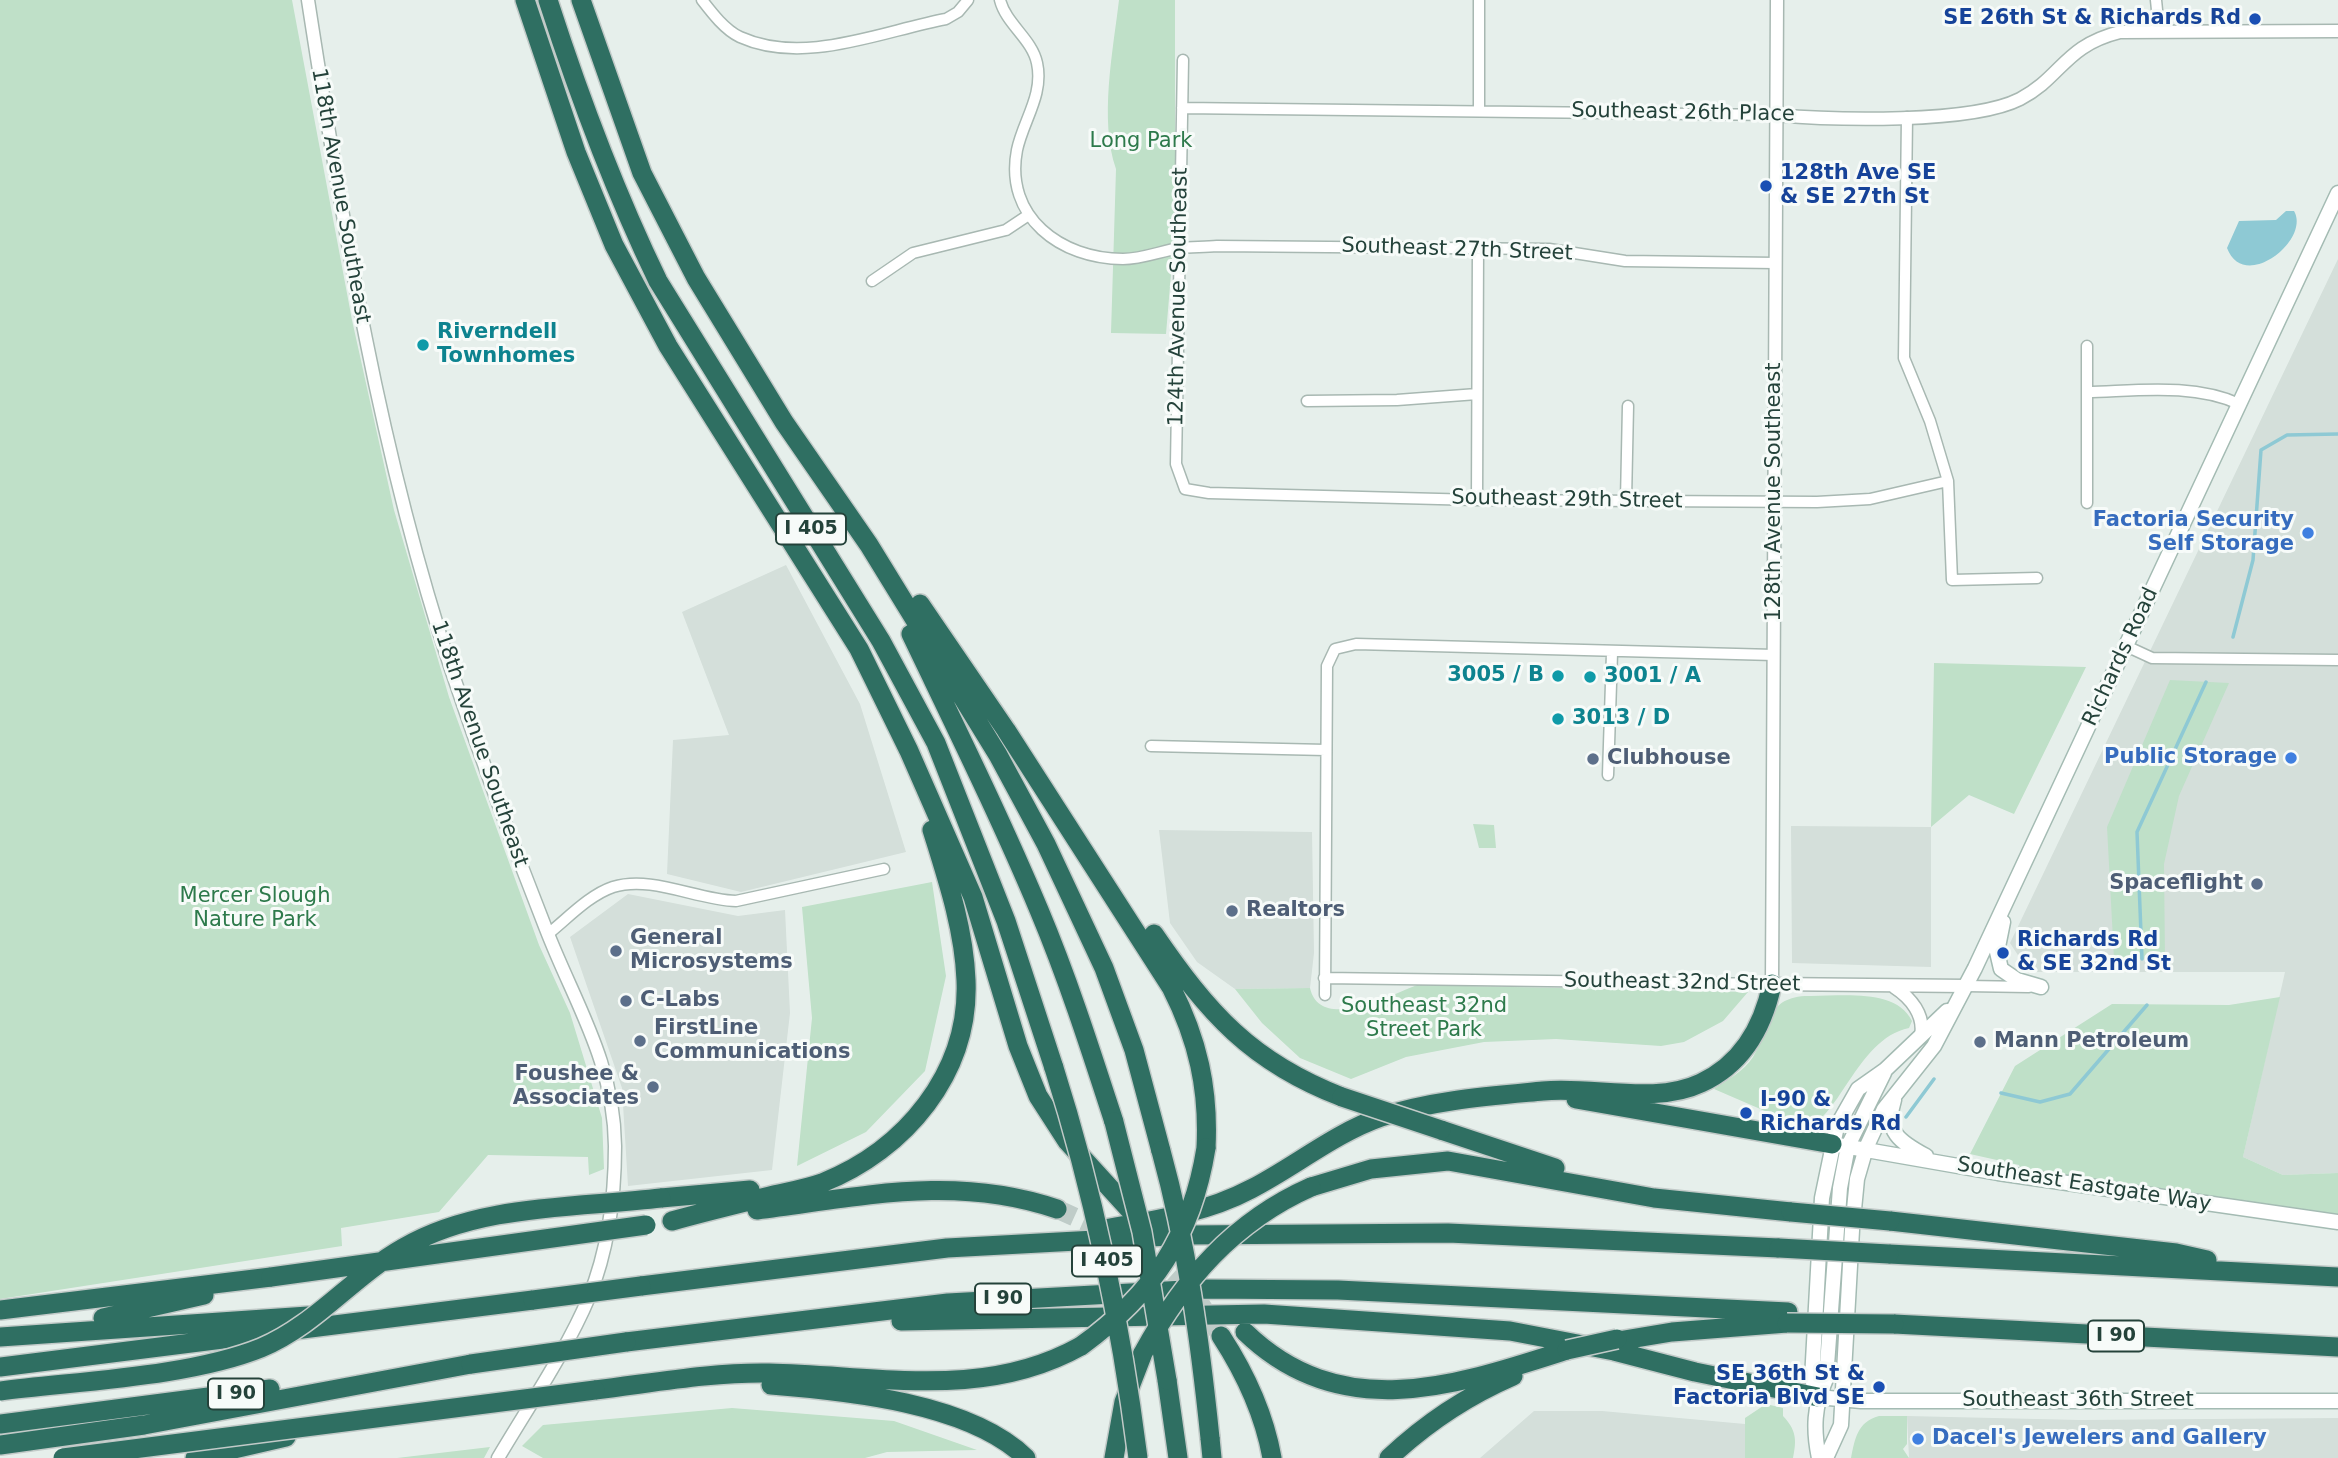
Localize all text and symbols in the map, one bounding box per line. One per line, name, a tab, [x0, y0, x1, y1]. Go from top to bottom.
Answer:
place label: SE 26th St & Richards Rd	[1943, 6, 2241, 32]
marker: SE 26th St & Richards Rd	[2247, 11, 2263, 27]
street label: 118th Avenue Southeast	[305, 66, 375, 326]
street label: Southeast 26th Place	[1571, 98, 1795, 128]
park label: Long Park	[1090, 129, 1192, 155]
place label: 128th Ave SE & SE 27th St	[1780, 161, 1936, 211]
street label: 124th Avenue Southeast	[1164, 167, 1194, 427]
marker: 128th Ave SE & SE 27th St	[1758, 178, 1774, 194]
street label: Southeast 27th Street	[1341, 233, 1573, 267]
place label: Riverndell Townhomes	[437, 320, 575, 370]
marker: Riverndell Townhomes	[415, 337, 431, 353]
street label: 128th Avenue Southeast	[1762, 363, 1788, 621]
street label: Southeast 29th Street	[1451, 485, 1683, 515]
place label: Factoria Security Self Storage	[2093, 508, 2294, 558]
road number: I 405	[776, 514, 846, 544]
marker: Factoria Security Self Storage	[2300, 525, 2316, 541]
street label: Richards Road	[2078, 584, 2164, 730]
street label: 118th Avenue Southeast	[425, 617, 533, 871]
place label: 3005 / B	[1447, 663, 1544, 689]
place label: 3001 / A	[1604, 664, 1701, 690]
marker: 3005 / B	[1550, 668, 1566, 684]
marker: 3001 / A	[1582, 669, 1598, 685]
place label: 3013 / D	[1572, 706, 1670, 732]
marker: 3013 / D	[1550, 711, 1566, 727]
place label: Public Storage	[2104, 745, 2277, 771]
place label: Clubhouse	[1607, 746, 1731, 772]
marker: Public Storage	[2283, 750, 2299, 766]
marker: Clubhouse	[1585, 751, 1601, 767]
place label: Spaceflight	[2109, 871, 2243, 897]
marker: Spaceflight	[2249, 876, 2265, 892]
park label: Mercer Slough Nature Park	[180, 884, 330, 934]
place label: Realtors	[1246, 898, 1345, 924]
marker: Realtors	[1224, 903, 1240, 919]
place label: General Microsystems	[630, 926, 793, 976]
place label: Richards Rd & SE 32nd St	[2017, 928, 2171, 978]
marker: General Microsystems	[608, 943, 624, 959]
marker: Richards Rd & SE 32nd St	[1995, 945, 2011, 961]
street label: Southeast 32nd Street	[1564, 968, 1800, 998]
place label: C-Labs	[640, 988, 720, 1014]
marker: C-Labs	[618, 993, 634, 1009]
park label: Southeast 32nd Street Park	[1341, 994, 1507, 1044]
place label: FirstLine Communications	[654, 1016, 850, 1066]
place label: Mann Petroleum	[1994, 1029, 2189, 1055]
marker: FirstLine Communications	[632, 1033, 648, 1049]
marker: Mann Petroleum	[1972, 1034, 1988, 1050]
place label: Foushee & Associates	[513, 1062, 639, 1112]
marker: Foushee & Associates	[645, 1079, 661, 1095]
place label: I-90 & Richards Rd	[1760, 1088, 1901, 1138]
marker: I-90 & Richards Rd	[1738, 1105, 1754, 1121]
street label: Southeast Eastgate Way	[1955, 1152, 2213, 1218]
road number: I 405	[1072, 1246, 1142, 1276]
road number: I 90	[975, 1284, 1031, 1315]
road number: I 90	[2088, 1320, 2144, 1352]
place label: SE 36th St & Factoria Blvd SE	[1673, 1362, 1865, 1412]
road number: I 90	[208, 1378, 264, 1410]
marker: SE 36th St & Factoria Blvd SE	[1871, 1379, 1887, 1395]
street label: Southeast 36th Street	[1962, 1388, 2194, 1414]
place label: Dacel's Jewelers and Gallery	[1932, 1426, 2267, 1452]
marker: Dacel's Jewelers and Gallery	[1910, 1431, 1926, 1447]

